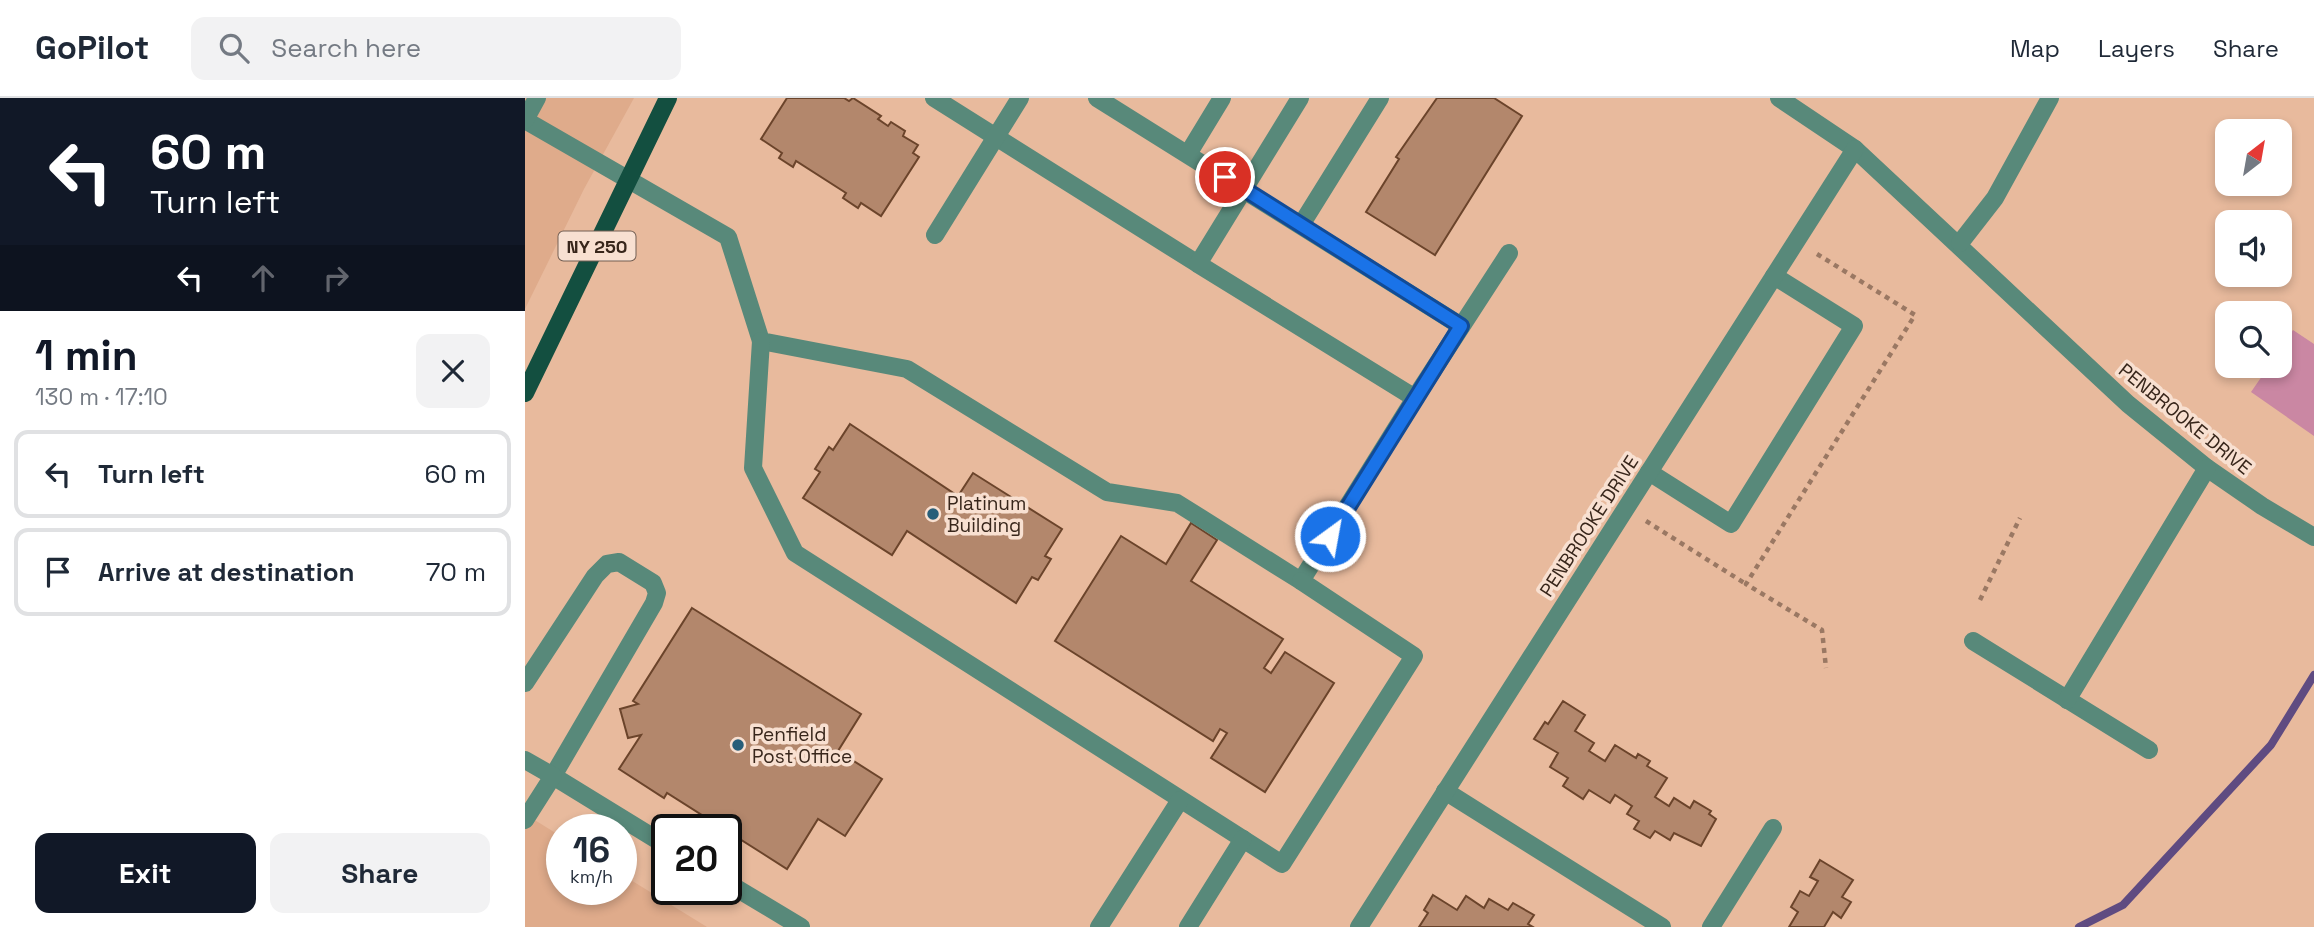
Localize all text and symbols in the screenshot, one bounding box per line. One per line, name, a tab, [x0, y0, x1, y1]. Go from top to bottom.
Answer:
search box	[191, 17, 681, 80]
text: GoPilot	[35, 27, 149, 69]
icon: search	[215, 29, 253, 67]
text: Search here	[271, 31, 421, 65]
text: Map	[2010, 33, 2060, 64]
text: Layers	[2098, 33, 2175, 64]
text: Share	[2213, 33, 2279, 64]
north arrow	[2215, 119, 2293, 196]
map controls	[2215, 119, 2292, 378]
text: 60 m	[150, 121, 266, 183]
icon: left	[35, 126, 126, 217]
pin	[1195, 147, 1255, 207]
icon: arrive	[1206, 158, 1244, 196]
text: Turn left	[150, 182, 280, 222]
button: sound	[2215, 210, 2292, 287]
road number: NY 250	[559, 232, 635, 260]
icon: left	[171, 259, 209, 297]
icon: ahead	[244, 259, 282, 297]
icon: right	[317, 259, 355, 297]
button: search	[2215, 301, 2292, 378]
text: 1 min	[35, 329, 138, 382]
button: close	[416, 334, 490, 408]
street label: PENBROOKE DRIVE	[2114, 358, 2256, 480]
text: 130 m · 17:10	[35, 382, 168, 412]
street label: PENBROOKE DRIVE	[1534, 451, 1644, 601]
icon: left	[39, 455, 77, 493]
text: Turn left	[98, 457, 205, 491]
text: 60 m	[424, 457, 486, 491]
place label: Platinum Building	[947, 491, 1026, 538]
position arrow	[1293, 499, 1367, 573]
marker: Platinum Building	[925, 506, 941, 522]
icon: arrive	[39, 553, 77, 591]
text: Arrive at destination	[98, 555, 355, 589]
text: 70 m	[426, 555, 486, 589]
place label: Penfield Post Office	[752, 722, 852, 769]
marker: Penfield Post Office	[730, 737, 746, 753]
speed limit sign: 20	[651, 814, 742, 905]
text: 16	[573, 828, 610, 872]
button: Exit	[35, 833, 256, 913]
button: Share	[270, 833, 490, 913]
text: km/h	[570, 865, 613, 888]

